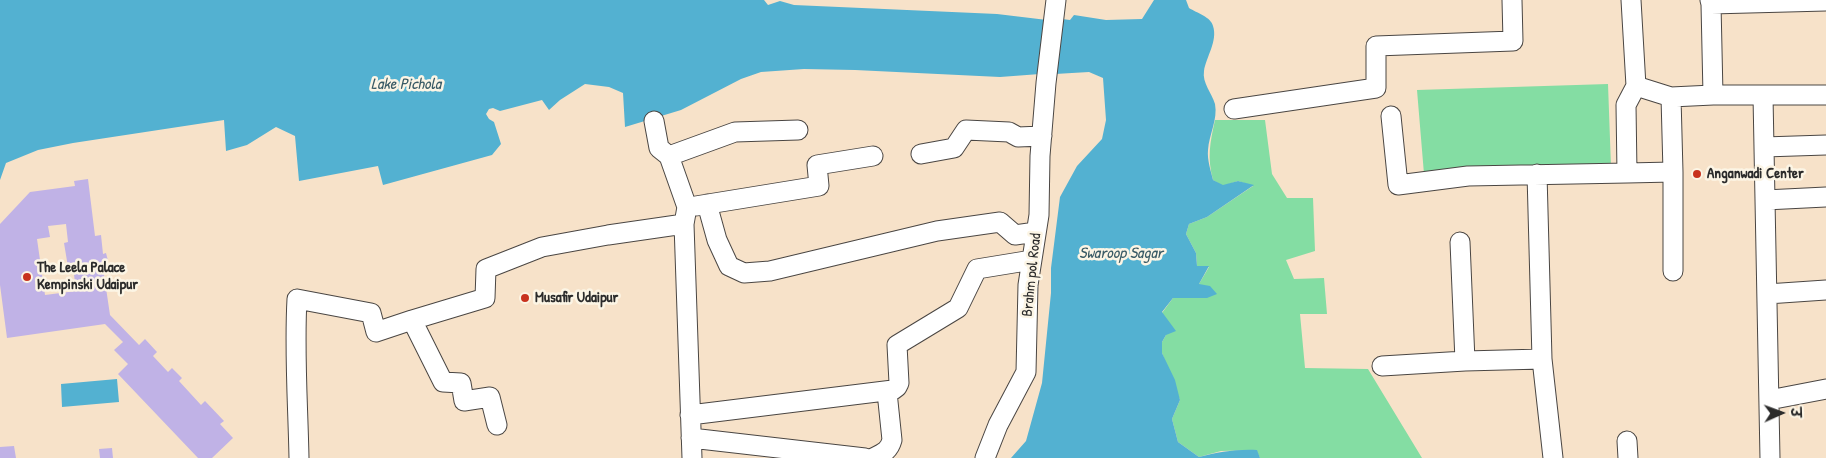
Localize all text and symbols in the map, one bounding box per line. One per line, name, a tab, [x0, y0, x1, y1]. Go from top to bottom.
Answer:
water label: Lake Pichola	[371, 75, 441, 95]
place label: Anganwadi Center	[1707, 165, 1804, 183]
marker: Anganwadi Center	[1691, 168, 1703, 180]
street label: Brahm pol Road	[1019, 232, 1045, 318]
water label: Swaroop Sagar	[1079, 244, 1163, 264]
place label: The Leela Palace Kempinski Udaipur	[37, 259, 138, 294]
marker: The Leela Palace Kempinski Udaipur	[21, 271, 33, 283]
place label: Musafir Udaipur	[535, 289, 618, 307]
marker: Musafir Udaipur	[519, 292, 531, 304]
north arrow	[1756, 388, 1806, 438]
text: उ	[1787, 407, 1806, 417]

